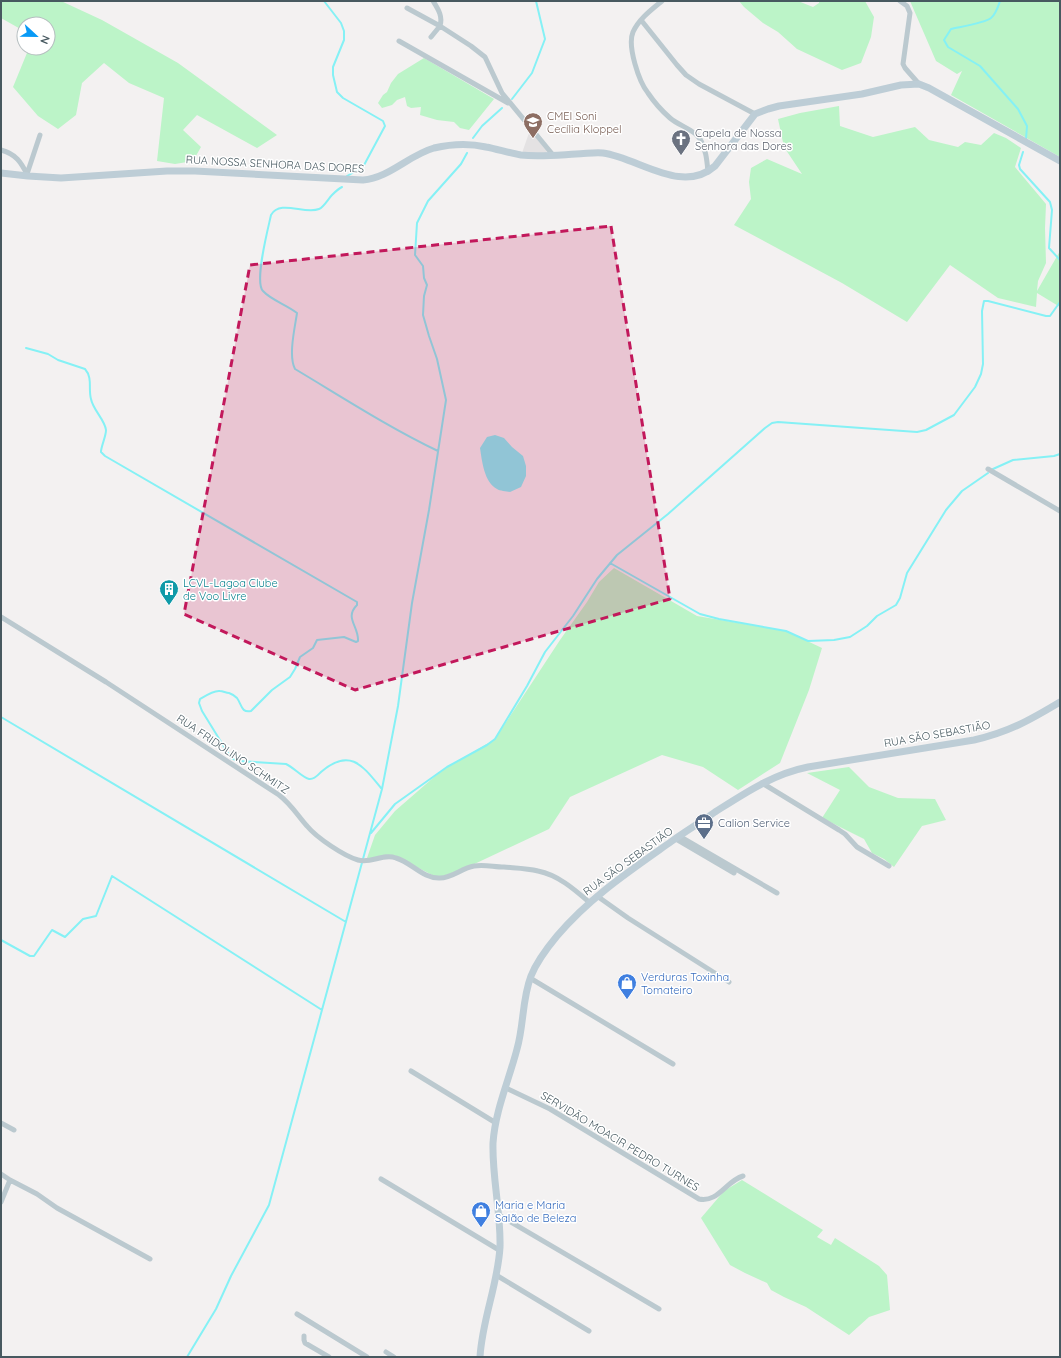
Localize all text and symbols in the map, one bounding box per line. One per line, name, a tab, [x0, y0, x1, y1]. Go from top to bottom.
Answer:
north arrow	[16, 16, 56, 56]
text: N	[37, 33, 53, 46]
place label: CMEI Soni Cecília Kloppel	[547, 109, 622, 136]
school or university icon: CMEI Soni Cecília Kloppel	[522, 111, 544, 139]
place label: Capela de Nossa Senhora das Dores	[695, 126, 792, 153]
church icon: Capela de Nossa Senhora das Dores	[670, 128, 692, 156]
street label: RUA NOSSA SENHORA DAS DORES	[185, 152, 365, 176]
place label: LCVL-Lagoa Clube de Voo Livre	[183, 576, 278, 603]
building icon: LCVL-Lagoa Clube de Voo Livre	[158, 578, 180, 606]
street label: RUA FRIDOLINO SCHMITZ	[174, 711, 292, 797]
street label: RUA SÃO SEBASTIÃO	[883, 718, 991, 750]
office icon: Calion Service	[693, 812, 715, 840]
place label: Calion Service	[718, 816, 790, 830]
street label: RUA SÃO SEBASTIÃO	[580, 824, 676, 898]
place label: Verduras Toxinha Tomateiro	[641, 970, 729, 997]
shop icon: Verduras Toxinha Tomateiro	[616, 972, 638, 1000]
street label: SERVIDÃO MOACIR PEDRO TURNES	[538, 1088, 702, 1194]
place label: Maria e Maria Salão de Beleza	[495, 1198, 577, 1225]
shop icon: Maria e Maria Salão de Beleza	[470, 1200, 492, 1228]

